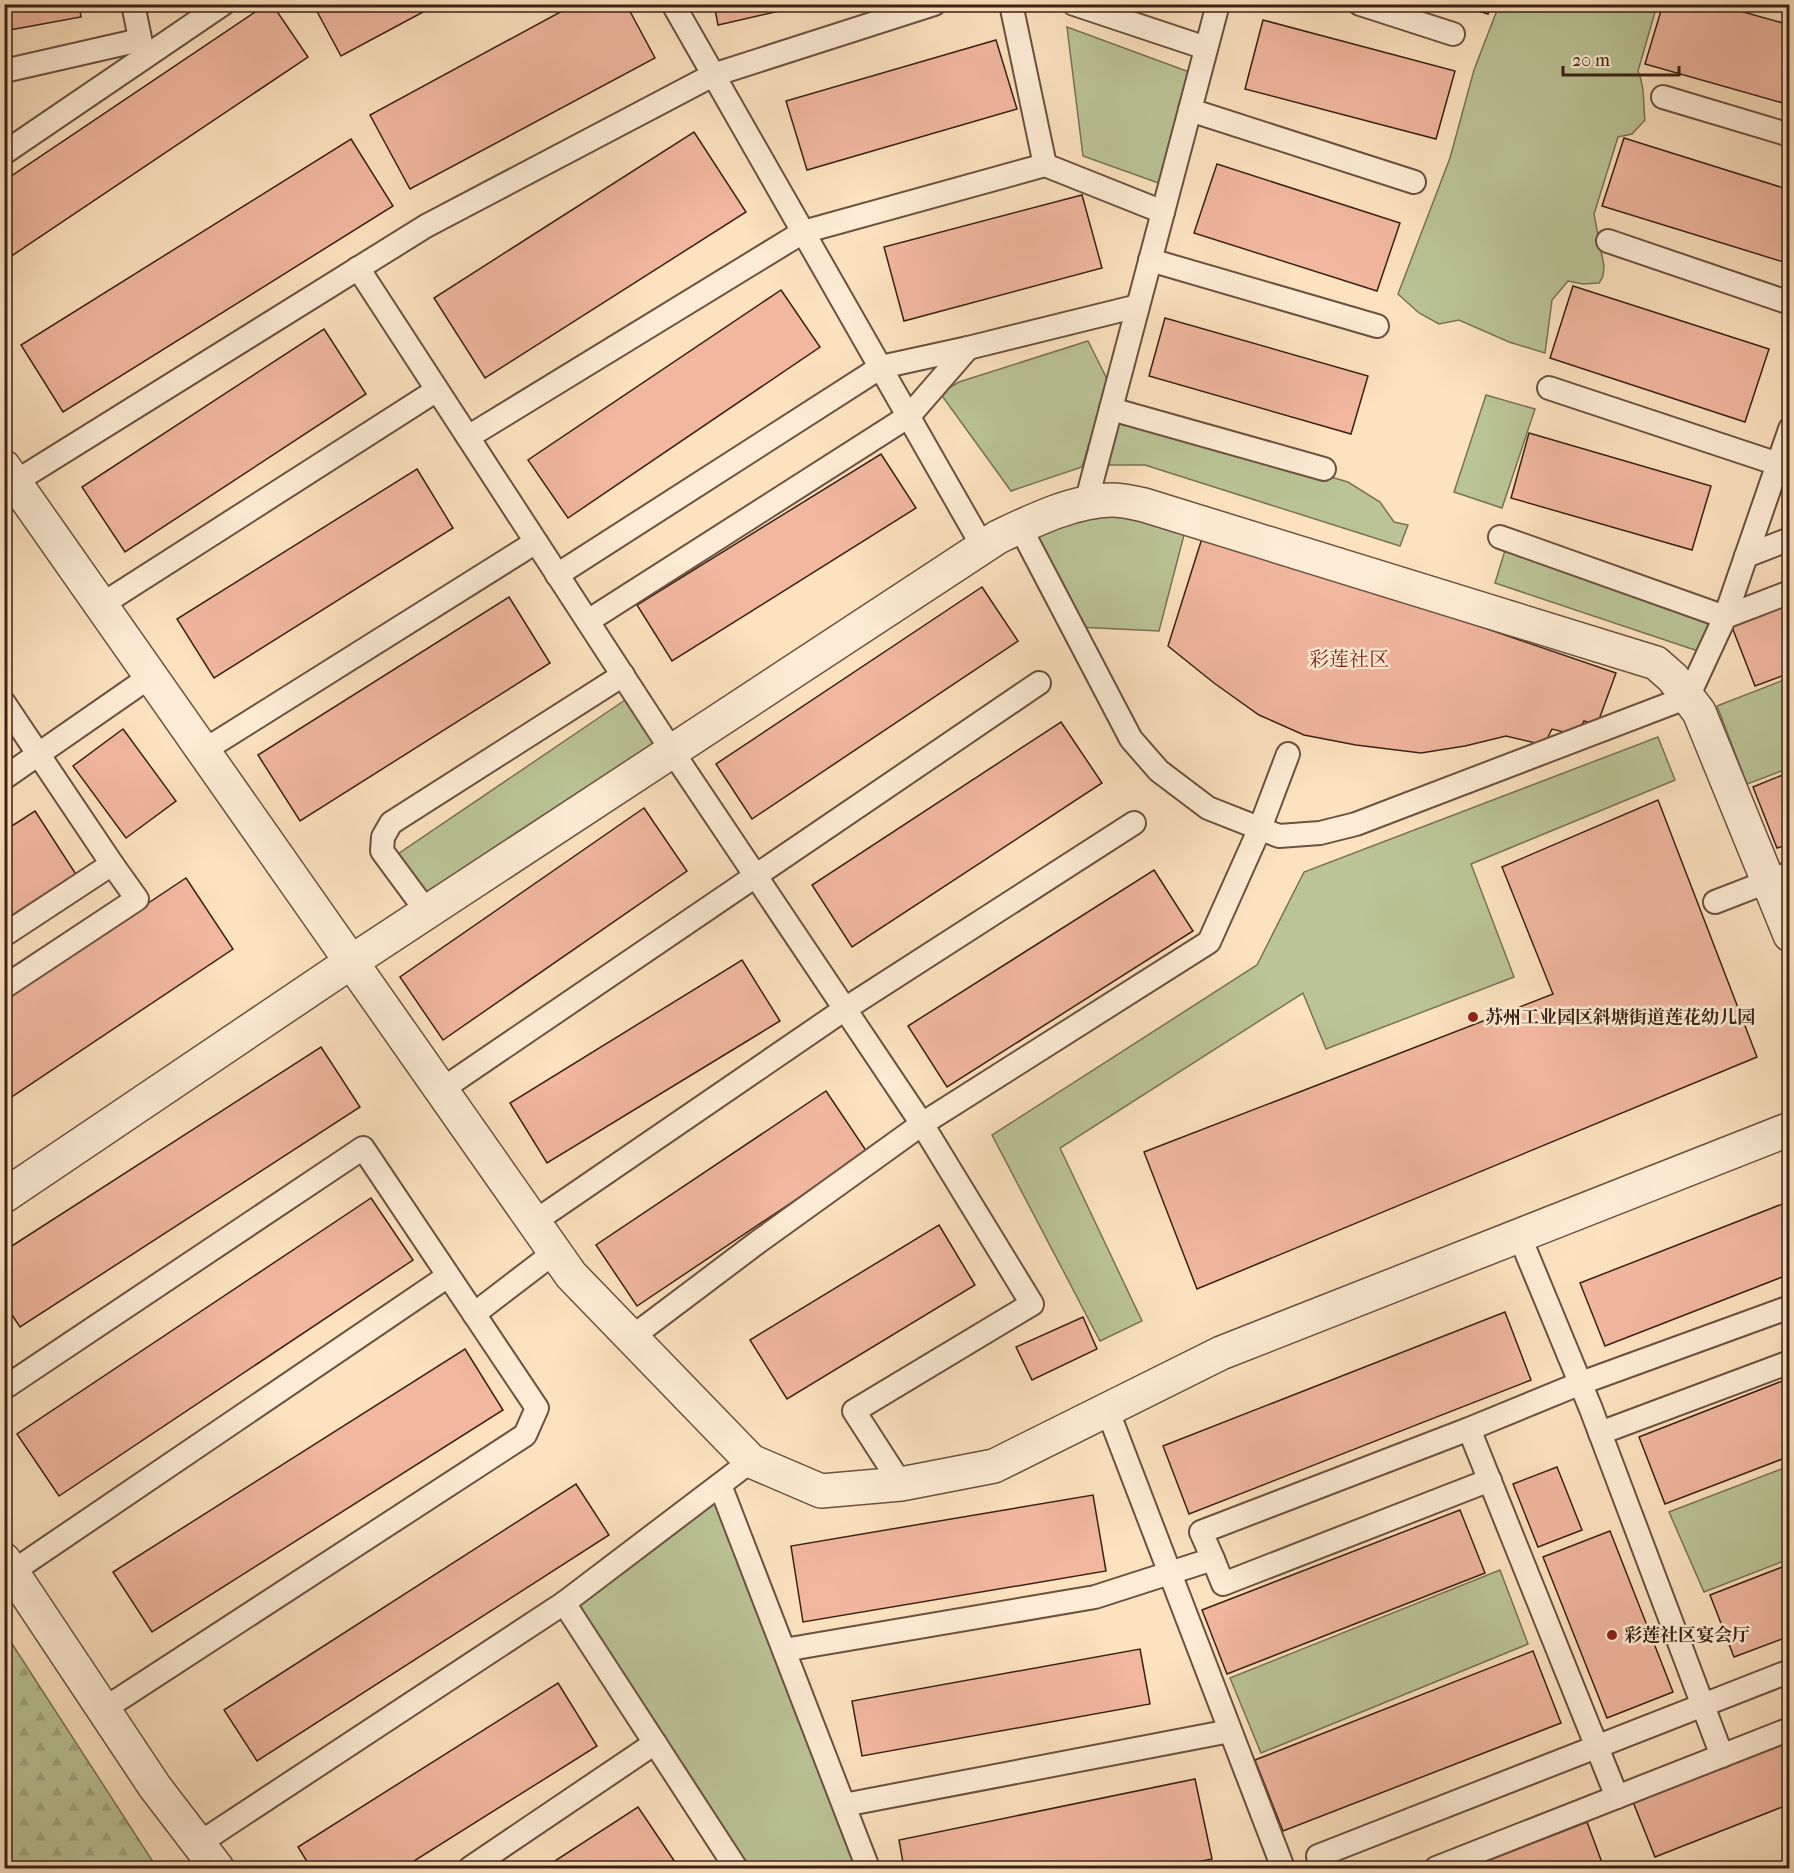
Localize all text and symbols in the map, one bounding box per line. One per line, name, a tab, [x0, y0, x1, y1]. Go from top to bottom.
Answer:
scale bar	[1563, 39, 1678, 77]
text: 20 m	[1572, 50, 1610, 71]
district label: 彩莲社区	[1309, 648, 1389, 671]
place label: 苏州工业园区斜塘街道莲花幼儿园	[1485, 1007, 1755, 1028]
marker: 苏州工业园区斜塘街道莲花幼儿园	[1466, 1010, 1480, 1024]
place label: 彩莲社区宴会厅	[1624, 1625, 1750, 1646]
marker: 彩莲社区宴会厅	[1605, 1628, 1619, 1642]

